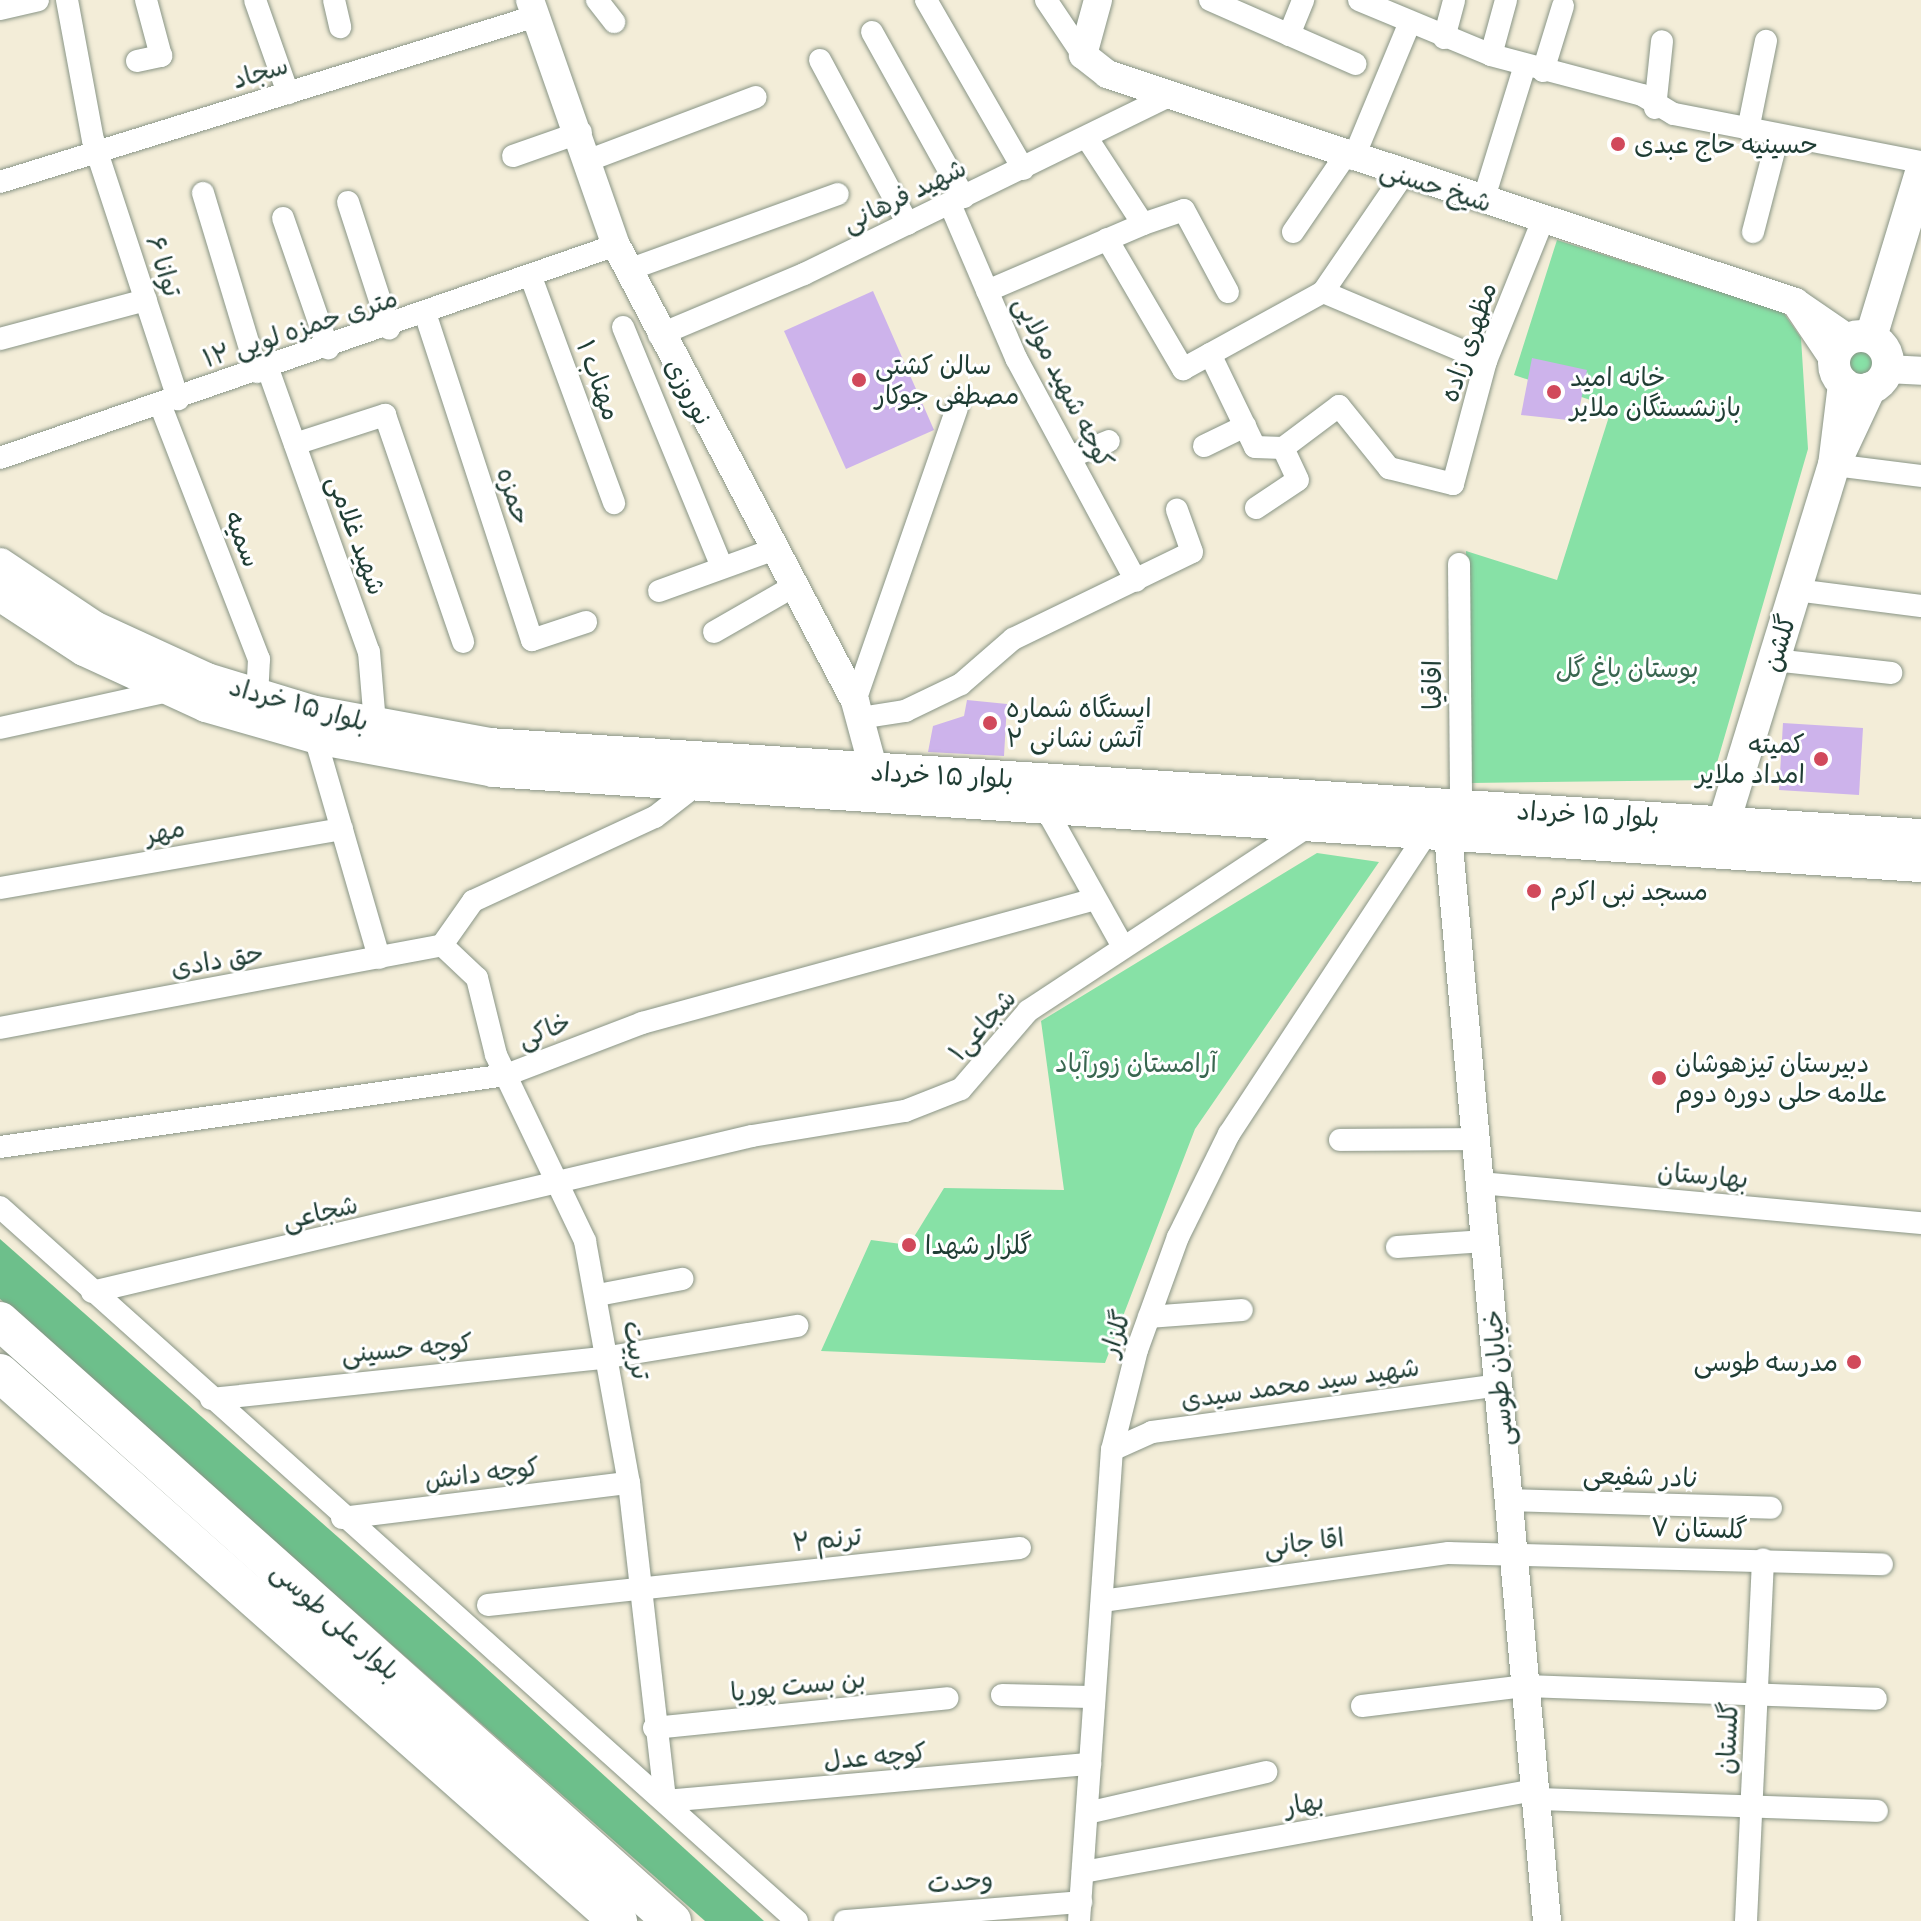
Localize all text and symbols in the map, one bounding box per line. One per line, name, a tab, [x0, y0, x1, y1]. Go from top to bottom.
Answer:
street label: سجاد	[228, 49, 292, 95]
place label: حسینیه حاج عبدی	[1634, 128, 1818, 160]
marker: حسینیه حاج عبدی	[1609, 135, 1627, 153]
street label: شهید فرهانی	[837, 152, 971, 238]
street label: شیخ حسنی	[1376, 153, 1496, 219]
street label: توانا ۶	[140, 232, 188, 300]
street label: مظهری زاده	[1433, 278, 1503, 406]
street label: ۱۲ متری حمزه لویی	[199, 282, 401, 374]
street label: کوچه شهید مولایی	[1007, 291, 1121, 473]
street label: مهتاب ۱	[570, 335, 628, 425]
place label: سالن کشتی مصطفی جوکار	[875, 349, 1019, 410]
street label: نوروزی	[658, 353, 720, 431]
place label: خانه امید بازنشستگان ملایر	[1570, 361, 1741, 422]
marker: سالن کشتی مصطفی جوکار	[850, 371, 868, 389]
marker: خانه امید بازنشستگان ملایر	[1545, 383, 1563, 401]
street label: حمزه	[490, 463, 538, 529]
street label: شهید غلامی	[321, 471, 393, 599]
street label: سمیه	[218, 507, 268, 571]
street label: گلشن	[1756, 611, 1802, 675]
park label: بوستان باغ گل	[1555, 652, 1699, 684]
street label: اقاقیا	[1416, 660, 1448, 710]
street label: بلوار ۱۵ خرداد	[226, 670, 372, 738]
place label: ایستگاه شماره ۲ آتش نشانی	[1006, 692, 1152, 754]
marker: ایستگاه شماره ۲ آتش نشانی	[981, 714, 999, 732]
place label: کمیته امداد ملایر	[1696, 728, 1805, 790]
marker: کمیته امداد ملایر	[1812, 750, 1830, 768]
street label: بلوار ۱۵ خرداد	[870, 756, 1014, 794]
street label: بلوار ۱۵ خرداد	[1516, 795, 1660, 833]
street label: مهر	[142, 812, 188, 850]
place label: مسجد نبی اکرم	[1550, 875, 1708, 907]
marker: مسجد نبی اکرم	[1525, 882, 1543, 900]
street label: حق دادی	[168, 936, 266, 984]
street label: شجاعی۱	[942, 983, 1022, 1067]
street label: خاکی	[513, 1006, 575, 1054]
park label: آرامستان زورآباد	[1055, 1047, 1217, 1079]
place label: دبیرستان تیزهوشان علامه حلی دوره دوم	[1675, 1047, 1888, 1108]
marker: دبیرستان تیزهوشان علامه حلی دوره دوم	[1650, 1069, 1668, 1087]
street label: بهارستان	[1656, 1155, 1750, 1195]
street label: شجاعی	[279, 1188, 361, 1236]
place label: گلزار شهدا	[925, 1229, 1032, 1261]
marker: گلزار شهدا	[900, 1236, 918, 1254]
street label: گلزار	[1093, 1306, 1137, 1360]
street label: خیابان طوسی	[1476, 1308, 1520, 1448]
street label: تربیت	[617, 1318, 657, 1382]
street label: کوچه حسینی	[340, 1327, 474, 1369]
place label: مدرسه طوسی	[1694, 1346, 1838, 1378]
street label: شهید سید محمد سیدی	[1179, 1351, 1421, 1415]
marker: مدرسه طوسی	[1845, 1353, 1863, 1371]
street label: کوچه دانش	[423, 1450, 541, 1496]
street label: نادر شفیعی	[1582, 1458, 1700, 1494]
street label: گلستان ۷	[1650, 1511, 1748, 1545]
street label: ترنم ۲	[791, 1520, 863, 1558]
street label: اقا جانی	[1262, 1522, 1346, 1562]
street label: بلوار علی طوسی	[265, 1555, 407, 1687]
street label: بن بست پوریا	[729, 1662, 867, 1708]
street label: گلستان	[1710, 1701, 1744, 1775]
street label: کوچه عدل	[822, 1736, 928, 1776]
street label: بهار	[1282, 1784, 1326, 1822]
street label: وحدت	[926, 1863, 994, 1899]

